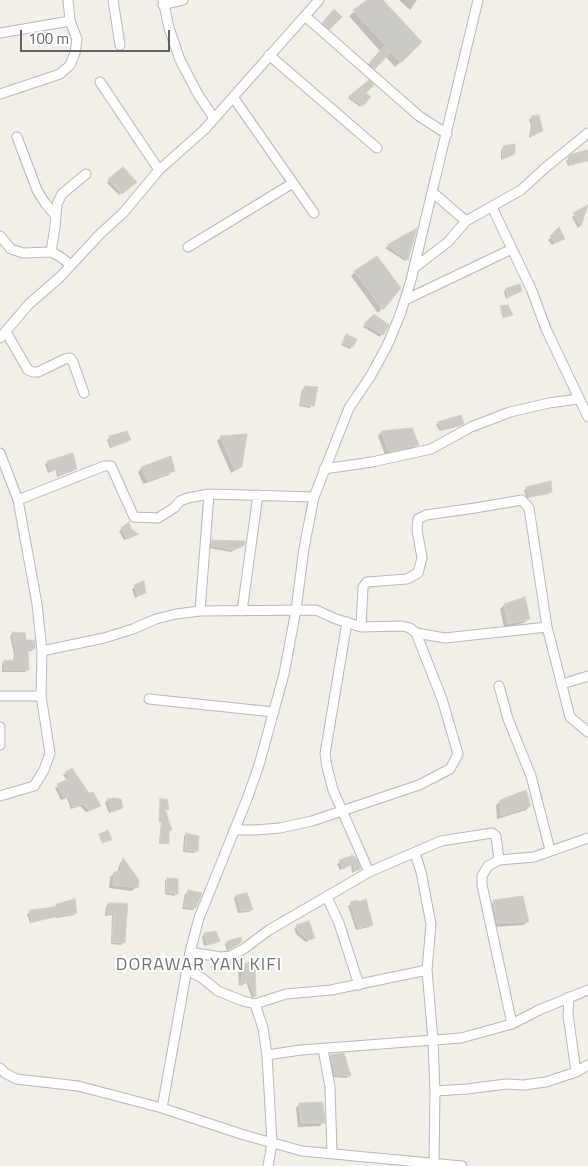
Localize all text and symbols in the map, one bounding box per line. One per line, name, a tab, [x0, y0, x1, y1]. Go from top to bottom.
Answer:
scale bar	[22, 20, 172, 52]
text: 100 m	[28, 27, 69, 50]
district label: DORAWAR YAN KIFI	[114, 955, 284, 977]

